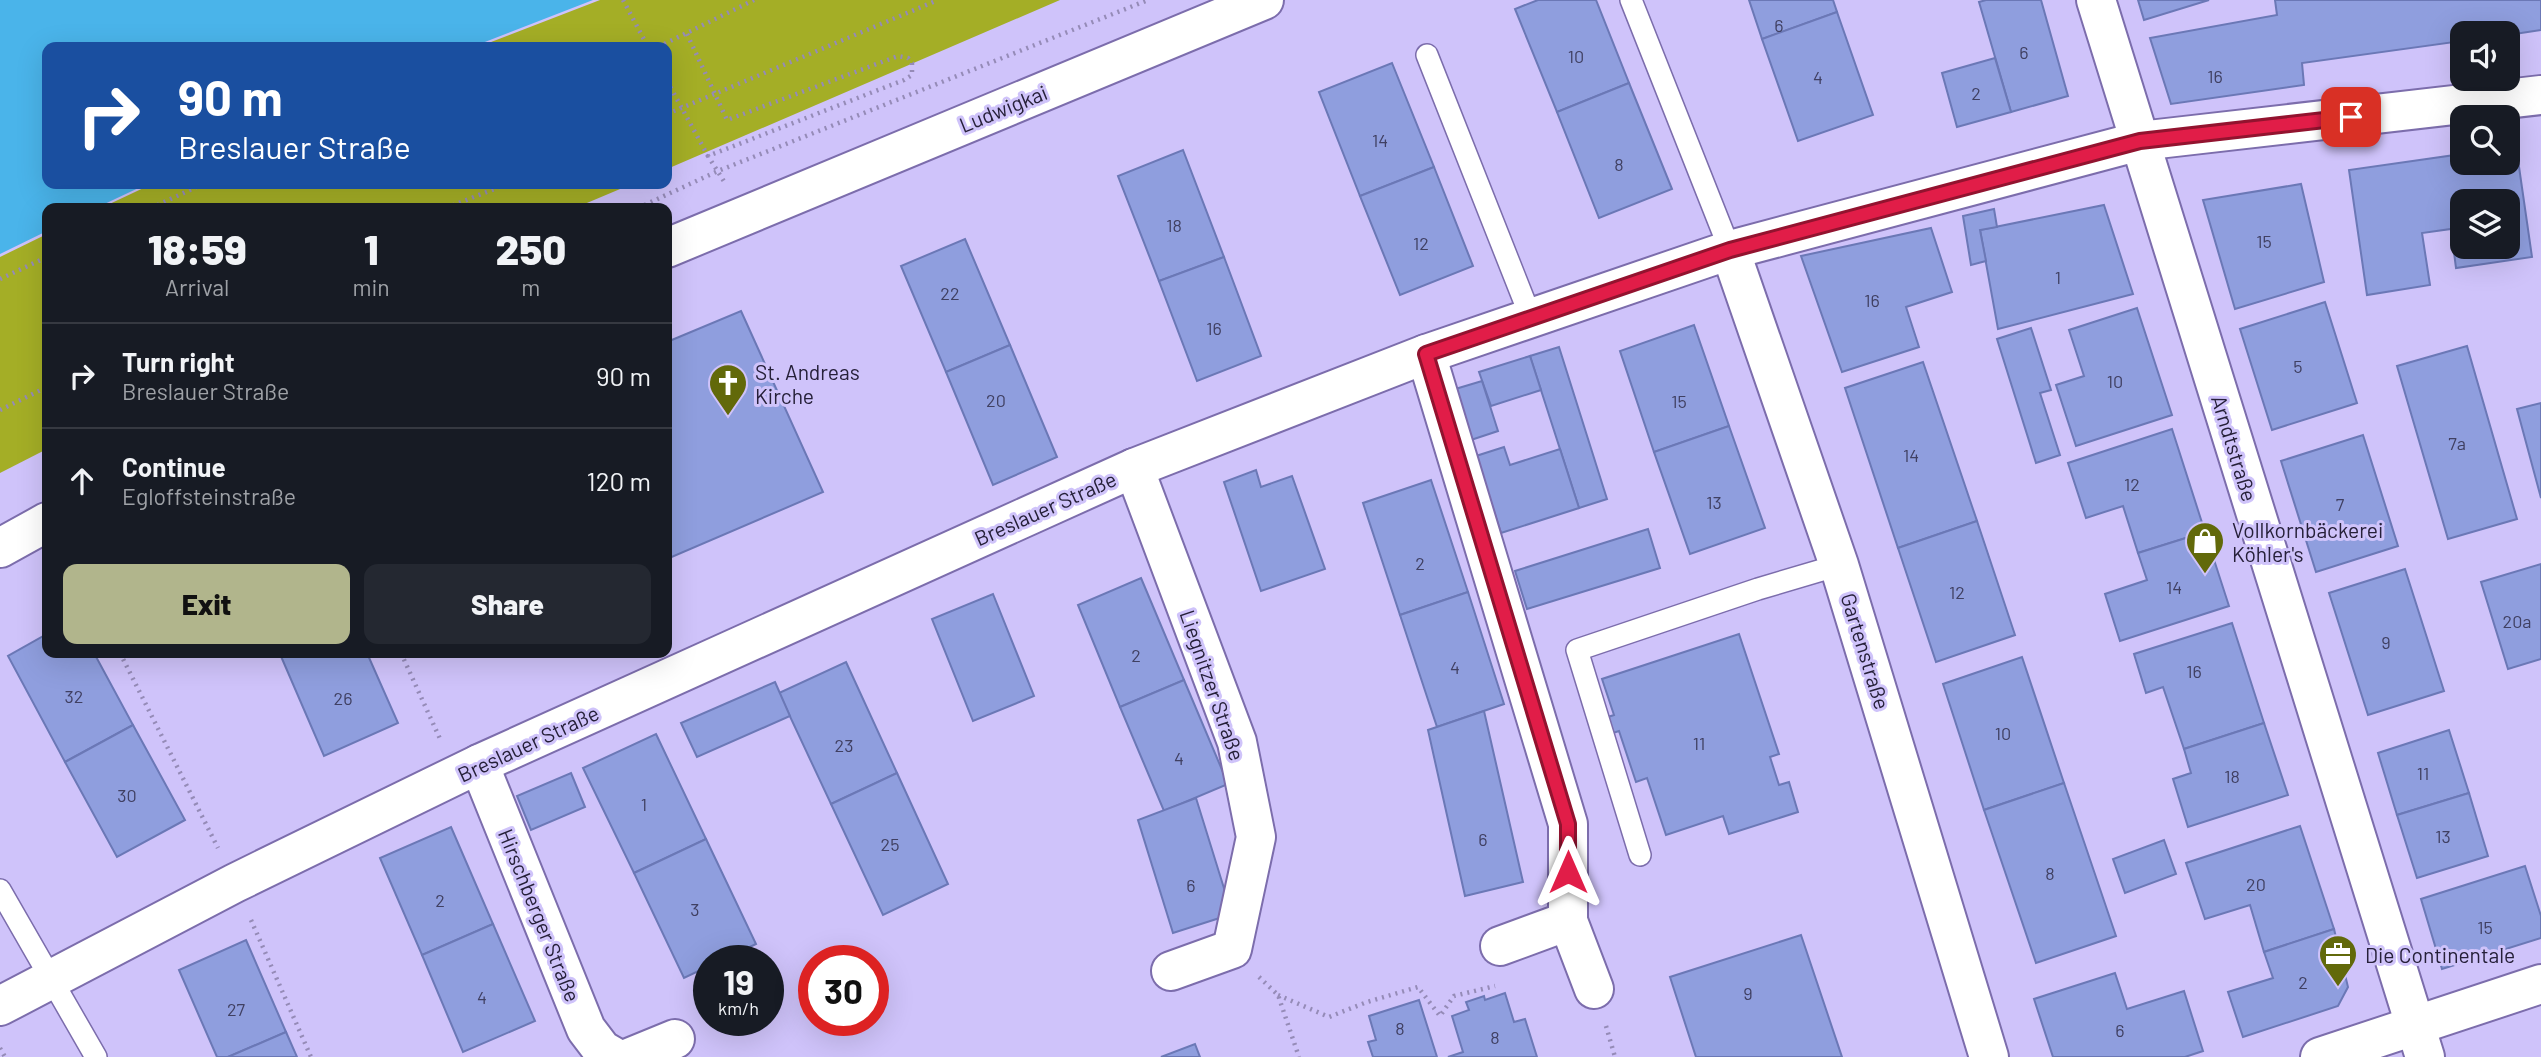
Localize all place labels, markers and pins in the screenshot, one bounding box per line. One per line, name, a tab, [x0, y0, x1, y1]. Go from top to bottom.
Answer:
pin	[2321, 87, 2381, 147]
place label: St. Andreas Kirche	[755, 359, 860, 408]
church icon: St. Andreas Kirche	[707, 362, 749, 417]
place label: Vollkornbäckerei Köhler's	[2232, 517, 2383, 566]
shop icon: Vollkornbäckerei Köhler's	[2184, 520, 2226, 575]
office icon: Die Continentale	[2317, 933, 2359, 988]
place label: Die Continentale	[2365, 942, 2515, 967]

